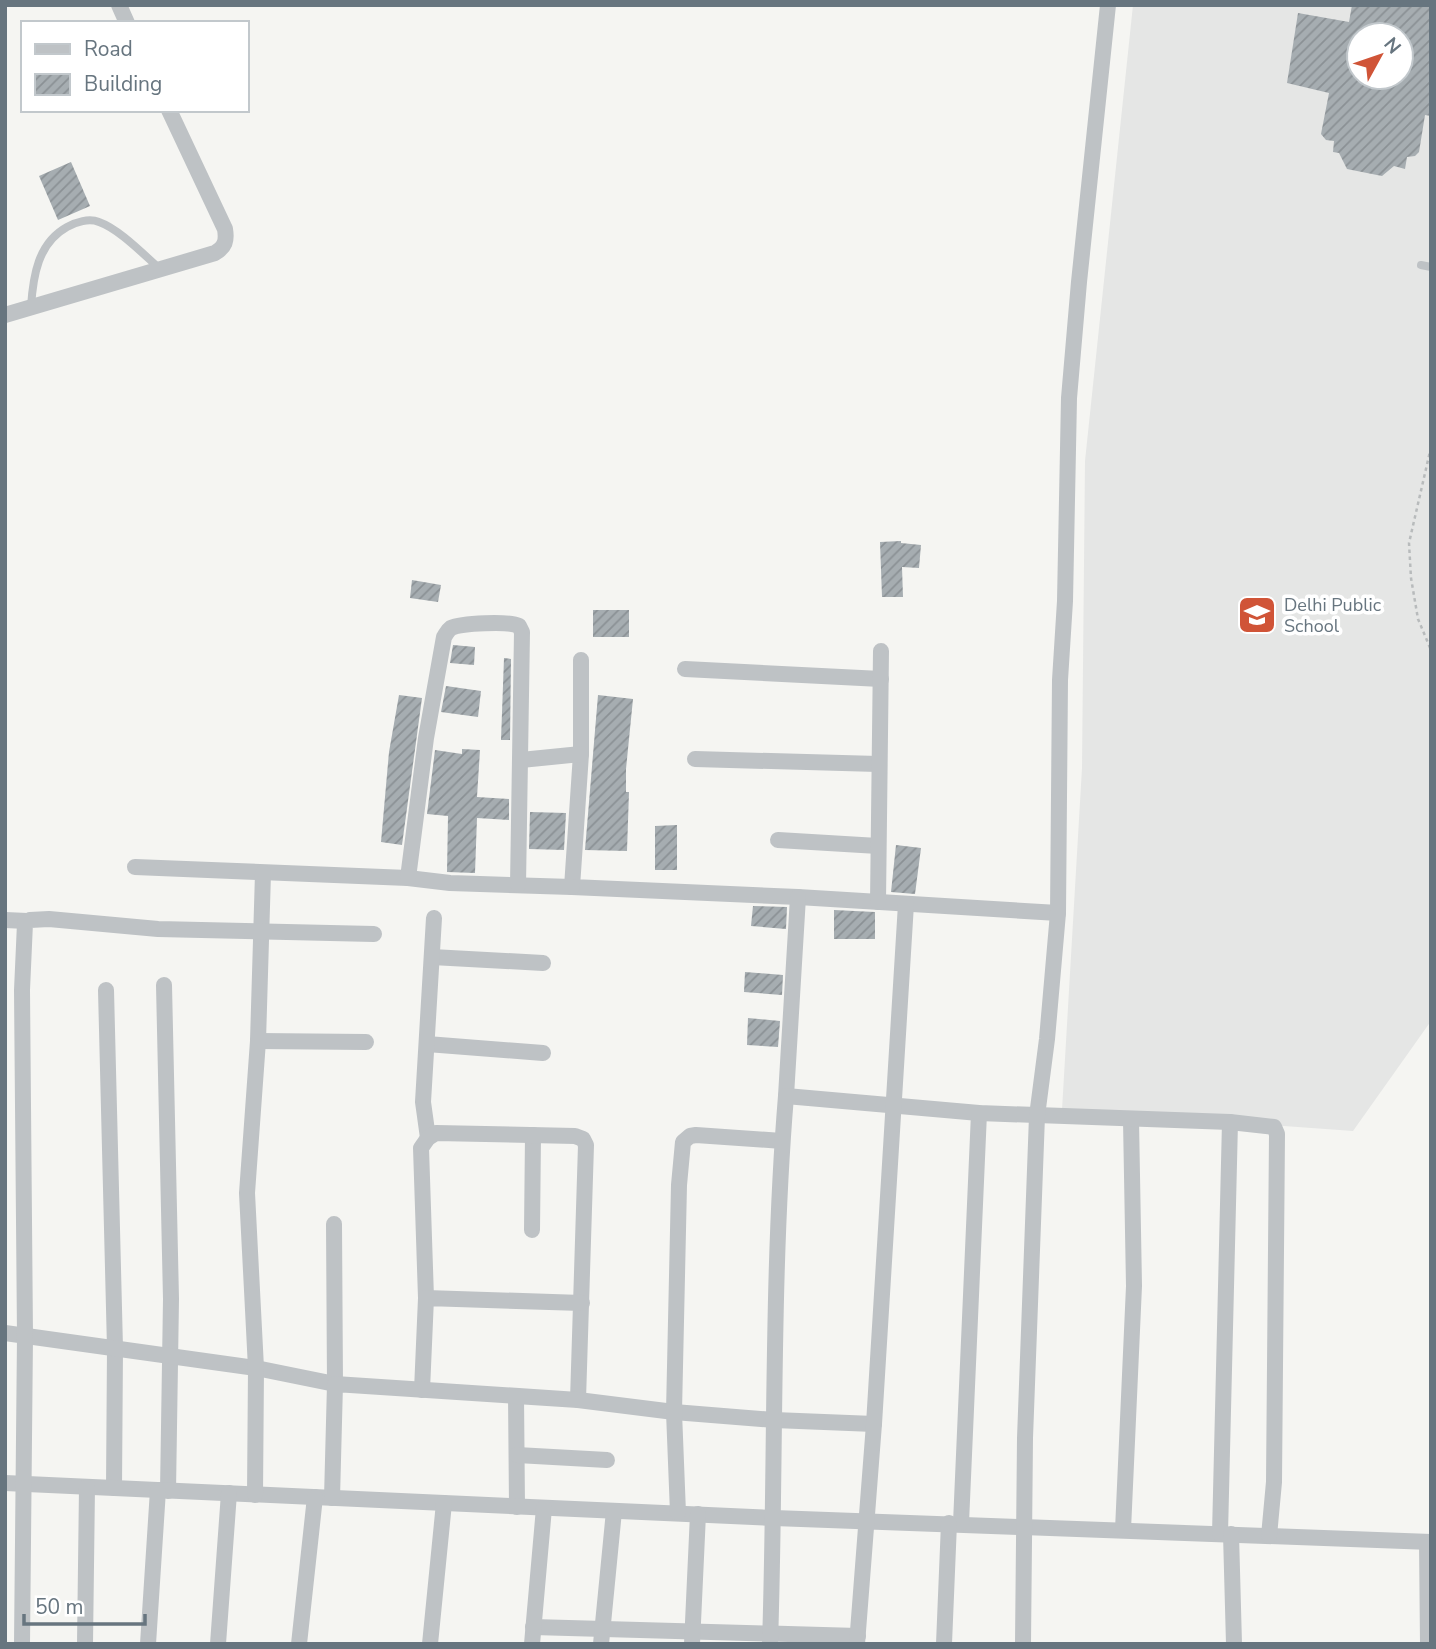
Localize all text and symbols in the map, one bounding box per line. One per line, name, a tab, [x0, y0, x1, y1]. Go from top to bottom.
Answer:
legend	[21, 21, 248, 112]
north arrow	[1345, 21, 1415, 91]
text: N	[1378, 32, 1407, 60]
text: Road	[84, 35, 133, 63]
text: Building	[84, 70, 162, 98]
place label: Delhi Public School	[1284, 593, 1381, 638]
school or university icon: Delhi Public School	[1236, 594, 1278, 636]
scale bar	[24, 1582, 145, 1626]
text: 50 m	[35, 1593, 84, 1621]

